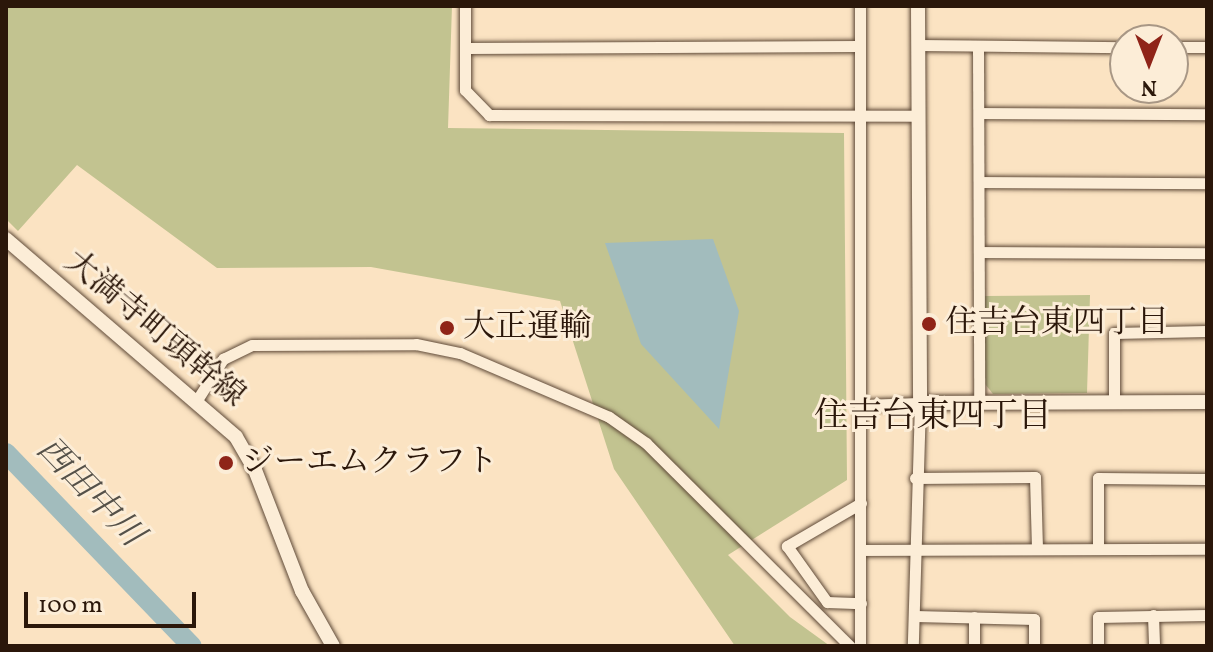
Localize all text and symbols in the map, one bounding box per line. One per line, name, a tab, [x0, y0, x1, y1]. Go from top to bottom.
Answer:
north arrow	[1109, 24, 1189, 104]
text: N	[1141, 71, 1157, 102]
street label: 大満寺町頭幹線	[56, 243, 252, 417]
place label: 住吉台東四丁目	[945, 305, 1169, 343]
place label: 大正運輸	[463, 309, 591, 347]
marker: 住吉台東四丁目	[920, 315, 938, 333]
marker: 大正運輸	[438, 319, 456, 337]
district label: 住吉台東四丁目	[814, 398, 1052, 438]
water label: 西田中川	[27, 430, 151, 556]
place label: ジーエムクラフト	[242, 444, 498, 482]
marker: ジーエムクラフト	[217, 454, 235, 472]
scale bar	[28, 576, 200, 626]
text: 100 m	[38, 589, 103, 623]

